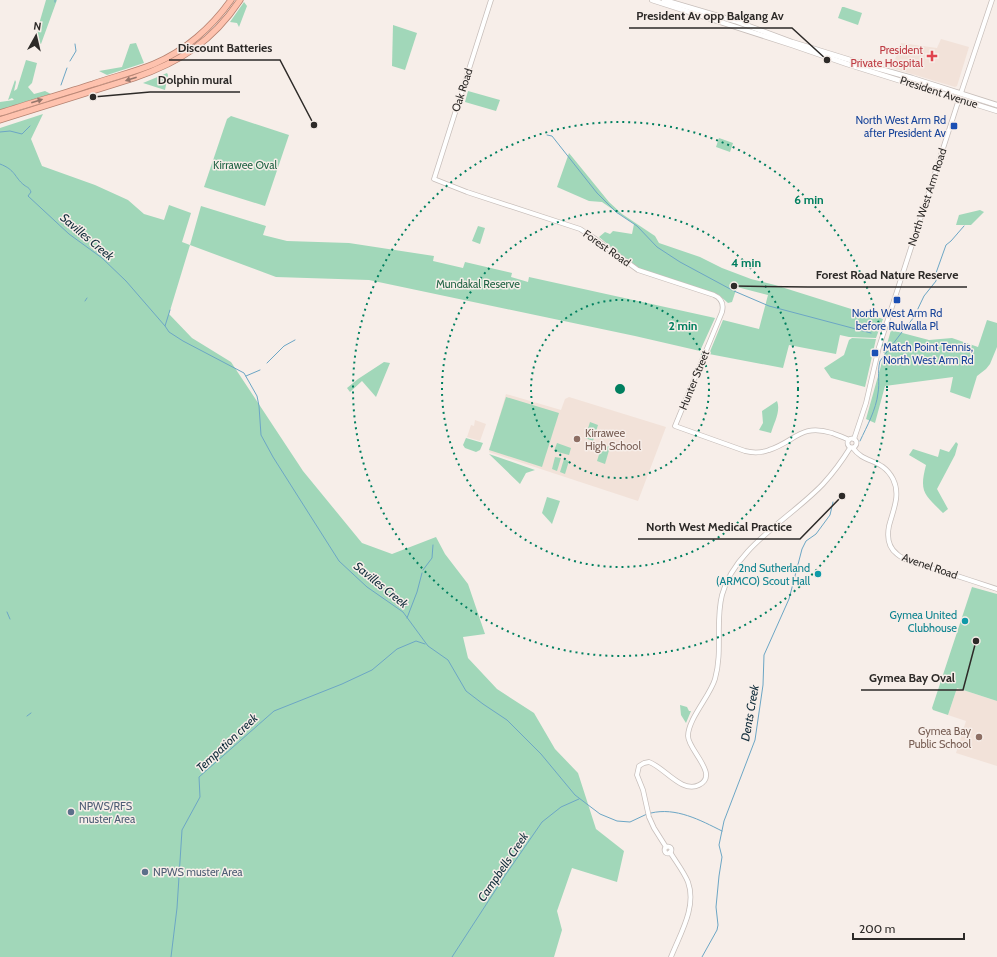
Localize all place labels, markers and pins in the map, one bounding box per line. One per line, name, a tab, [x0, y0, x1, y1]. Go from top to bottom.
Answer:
callout: President Av opp Balgang Av	[629, 4, 792, 28]
callout: Discount Batteries	[169, 36, 280, 60]
place label: President Private Hospital	[850, 43, 923, 70]
marker: President Private Hospital	[926, 50, 938, 62]
callout: Dolphin mural	[150, 68, 240, 92]
place label: North West Arm Rd after President Av	[855, 113, 947, 140]
marker: North West Arm Rd after President Av	[949, 121, 959, 131]
callout: Forest Road Nature Reserve	[808, 263, 967, 287]
marker: North West Arm Rd before Rulwalla Pl	[892, 295, 902, 305]
place label: North West Arm Rd before Rulwalla Pl	[852, 306, 942, 333]
place label: Match Point Tennis, North West Arm Rd	[883, 340, 974, 367]
marker: Match Point Tennis, North West Arm Rd	[870, 348, 880, 358]
centre of rings	[613, 382, 627, 396]
place label: Kirrawee High School	[585, 426, 641, 453]
marker: Kirrawee High School	[572, 434, 582, 444]
callout: North West Medical Practice	[638, 515, 800, 539]
place label: 2nd Sutherland (ARMCO) Scout Hall	[716, 561, 810, 588]
marker: 2nd Sutherland (ARMCO) Scout Hall	[813, 569, 823, 579]
place label: Gymea United Clubhouse	[890, 608, 957, 635]
marker: Gymea United Clubhouse	[960, 616, 970, 626]
callout: Gymea Bay Oval	[861, 666, 963, 690]
place label: Gymea Bay Public School	[908, 724, 971, 751]
marker: Gymea Bay Public School	[974, 732, 984, 742]
place label: NPWS/RFS muster Area	[79, 799, 136, 826]
marker: NPWS/RFS muster Area	[66, 807, 76, 817]
place label: NPWS muster Area	[153, 865, 243, 879]
marker: NPWS muster Area	[140, 867, 150, 877]

